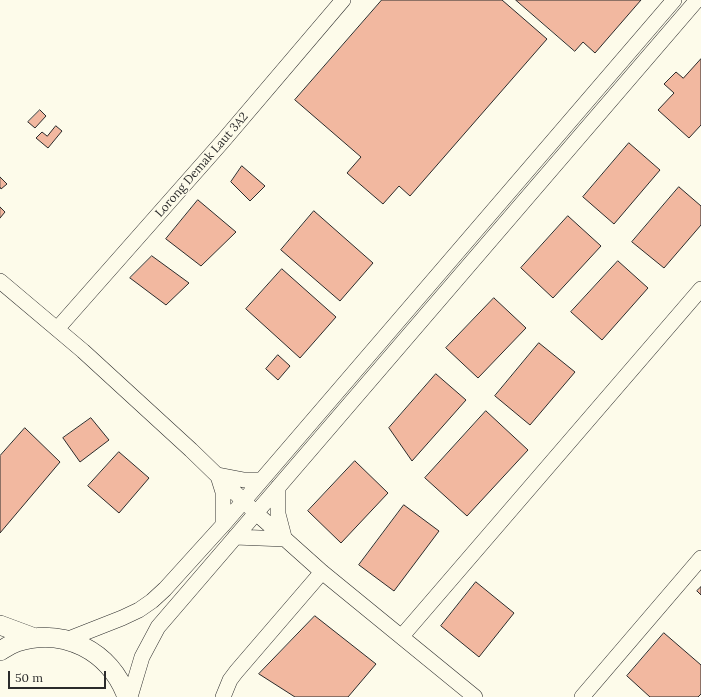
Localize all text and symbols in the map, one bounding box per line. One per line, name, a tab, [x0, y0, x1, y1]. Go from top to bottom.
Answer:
street label: Lorong Demak Laut 3A2	[153, 110, 251, 220]
scale bar	[10, 663, 108, 689]
text: 50 m	[15, 670, 43, 685]

